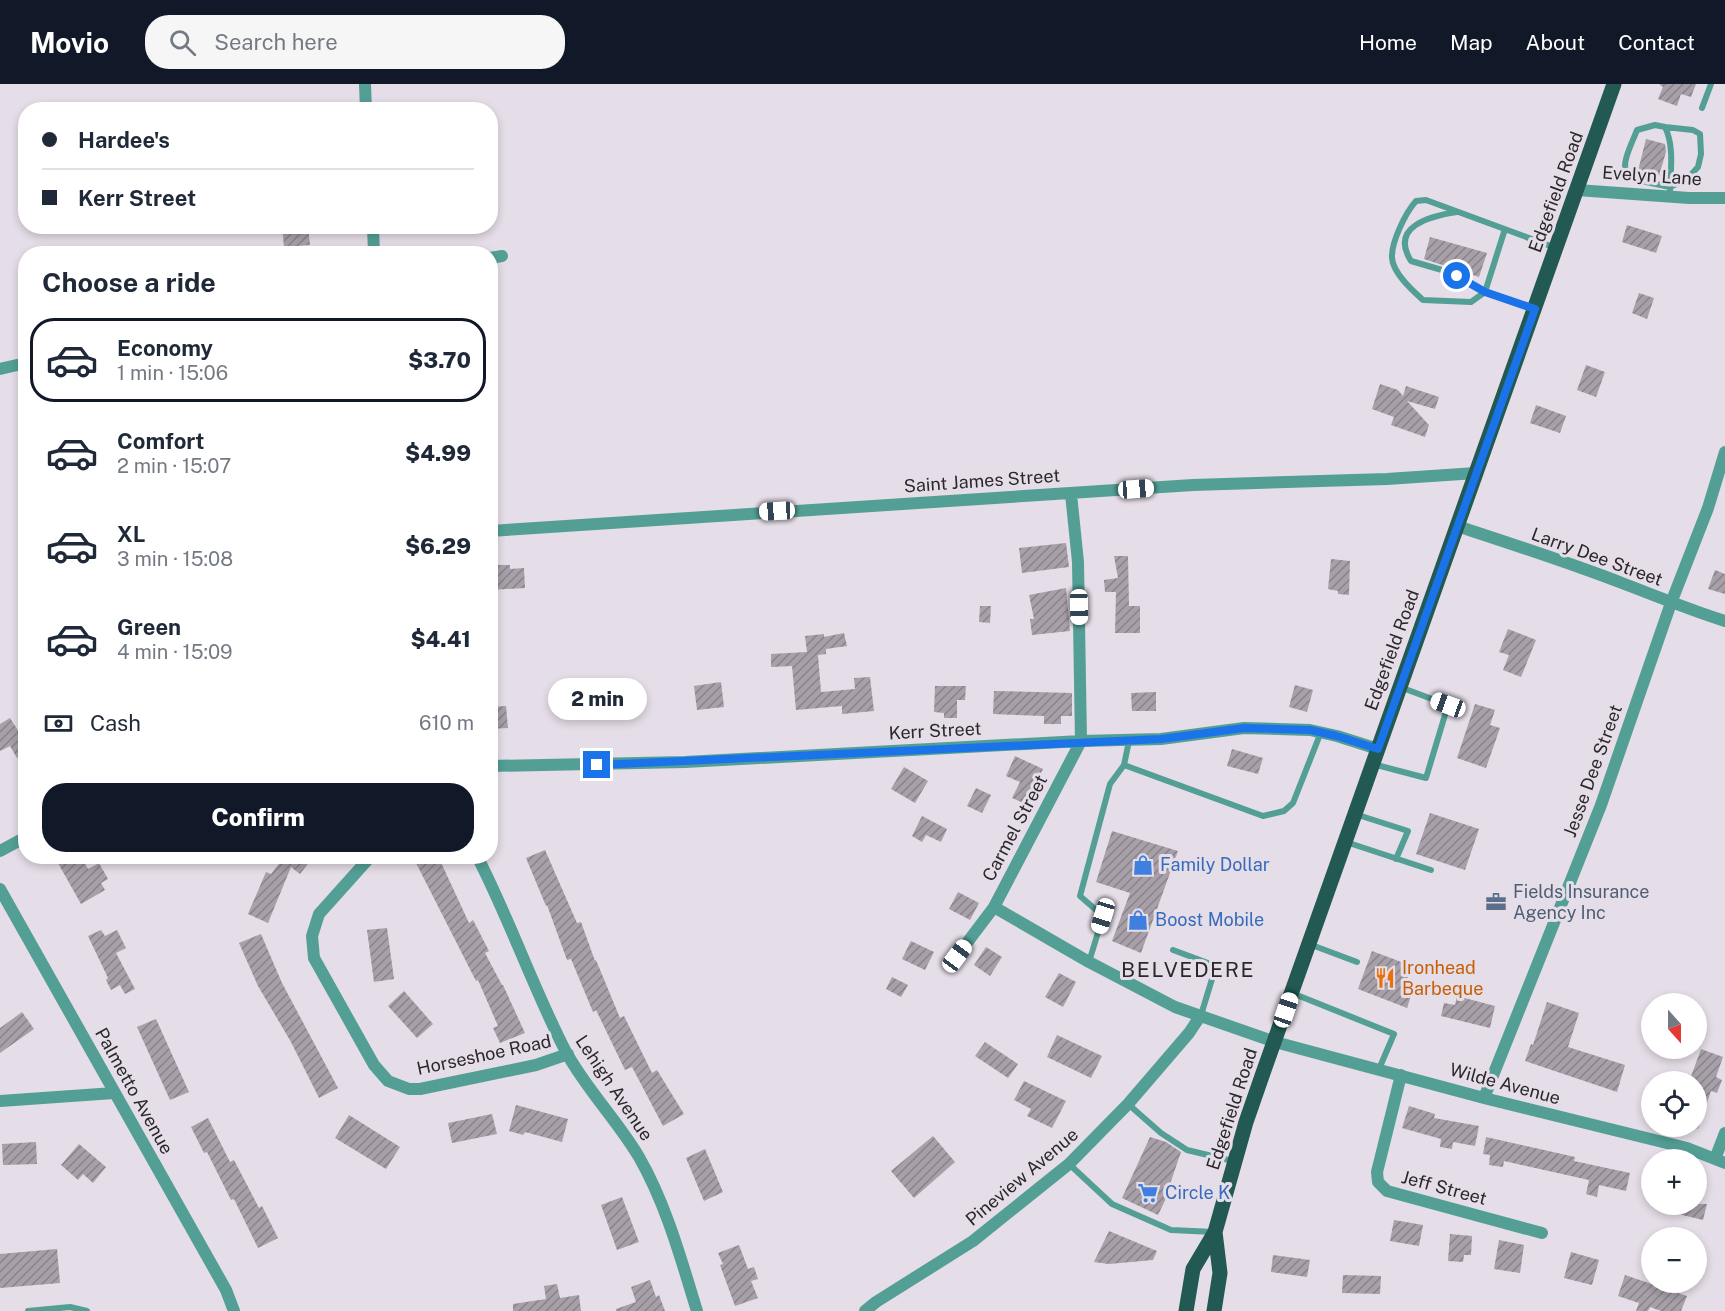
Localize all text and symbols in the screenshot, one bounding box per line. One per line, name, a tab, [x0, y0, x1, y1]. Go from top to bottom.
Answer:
search box	[145, 15, 565, 69]
text: Movio	[30, 26, 109, 59]
icon: search	[166, 26, 199, 59]
text: Search here	[214, 29, 338, 55]
text: Home	[1359, 30, 1417, 55]
text: Map	[1450, 30, 1493, 55]
text: About	[1526, 30, 1585, 55]
text: Contact	[1618, 30, 1695, 55]
text: Hardee's	[78, 127, 170, 153]
street label: Edgefield Road	[1524, 129, 1587, 255]
street label: Evelyn Lane	[1601, 162, 1703, 189]
text: Kerr Street	[78, 185, 196, 211]
route start	[1443, 262, 1470, 289]
text: Choose a ride	[42, 266, 216, 298]
icon: car	[45, 333, 99, 387]
text: Economy	[117, 335, 213, 361]
text: $3.70	[408, 347, 471, 373]
text: 1 min · 15:06	[117, 361, 228, 385]
icon: car	[45, 426, 99, 480]
text: Comfort	[117, 428, 204, 454]
text: $4.99	[405, 440, 471, 466]
text: 2 min · 15:07	[117, 454, 231, 478]
street label: Saint James Street	[903, 465, 1061, 496]
car	[1117, 479, 1155, 499]
car	[759, 501, 795, 521]
icon: car	[45, 519, 99, 573]
text: XL	[117, 521, 145, 547]
street label: Larry Dee Street	[1529, 523, 1666, 590]
text: $6.29	[405, 533, 471, 559]
text: 3 min · 15:08	[117, 547, 233, 571]
street label: Edgefield Road	[1360, 587, 1423, 713]
car	[1070, 589, 1088, 625]
icon: car	[45, 612, 99, 666]
text: Green	[117, 614, 181, 640]
text: $4.41	[410, 626, 471, 652]
text: 4 min · 15:09	[117, 640, 233, 664]
callout: 2 min	[548, 678, 646, 720]
text: 2 min	[571, 687, 624, 711]
car	[1428, 690, 1468, 720]
street label: Jesse Dee Street	[1559, 702, 1626, 840]
icon: cash	[42, 707, 75, 740]
text: Cash	[90, 710, 141, 736]
text: 610 m	[419, 711, 474, 735]
street label: Kerr Street	[888, 718, 982, 743]
route end	[583, 751, 610, 778]
street label: Carmel Street	[978, 771, 1051, 885]
button: Confirm	[42, 783, 474, 852]
shop icon: Family Dollar	[1131, 853, 1155, 877]
place label: Family Dollar	[1160, 854, 1270, 875]
place label: Fields Insurance Agency Inc	[1513, 881, 1650, 923]
office icon: Fields Insurance Agency Inc	[1484, 890, 1508, 914]
car	[1089, 896, 1117, 936]
shop icon: Boost Mobile	[1126, 908, 1150, 932]
place label: Boost Mobile	[1155, 909, 1264, 930]
car	[939, 936, 975, 976]
district label: BELVEDERE	[1121, 957, 1255, 982]
place label: Ironhead Barbeque	[1402, 957, 1483, 999]
restaurant icon: Ironhead Barbeque	[1373, 966, 1397, 990]
car	[1272, 990, 1300, 1030]
north arrow	[1641, 993, 1707, 1059]
map controls	[1641, 993, 1707, 1293]
street label: Palmetto Avenue	[91, 1024, 178, 1158]
street label: Horseshoe Road	[415, 1030, 553, 1079]
street label: Lehigh Avenue	[571, 1031, 657, 1145]
street label: Edgefield Road	[1202, 1045, 1261, 1172]
street label: Wilde Avenue	[1447, 1059, 1563, 1108]
button: locate	[1641, 1071, 1707, 1137]
street label: Pineview Avenue	[961, 1124, 1082, 1230]
button: +	[1641, 1149, 1707, 1215]
street label: Jeff Street	[1399, 1166, 1489, 1209]
supermarket icon: Circle K	[1136, 1181, 1160, 1205]
place label: Circle K	[1165, 1182, 1230, 1203]
button: −	[1641, 1227, 1707, 1293]

